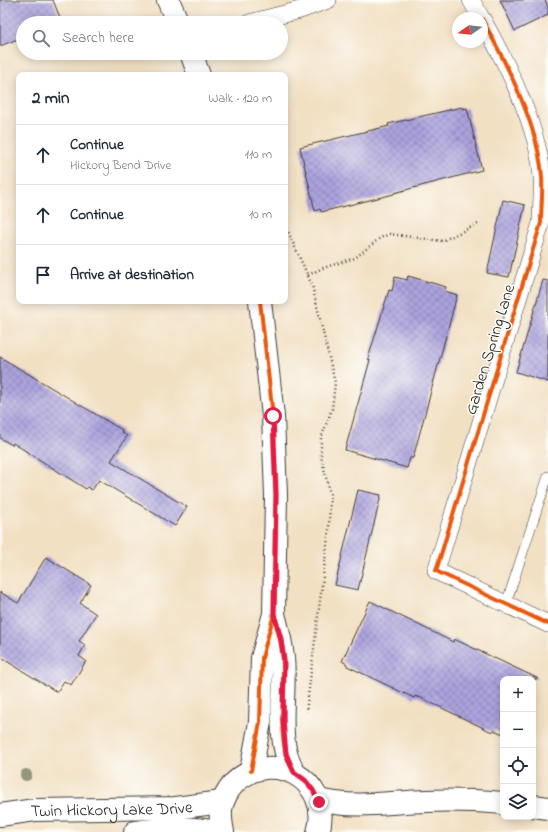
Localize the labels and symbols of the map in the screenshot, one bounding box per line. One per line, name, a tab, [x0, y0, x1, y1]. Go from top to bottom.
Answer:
north arrow	[452, 12, 488, 48]
street label: Garden Spring Lane	[459, 281, 524, 418]
route start	[264, 407, 282, 425]
route end	[310, 793, 328, 811]
street label: Twin Hickory Lake Drive	[31, 795, 195, 824]

